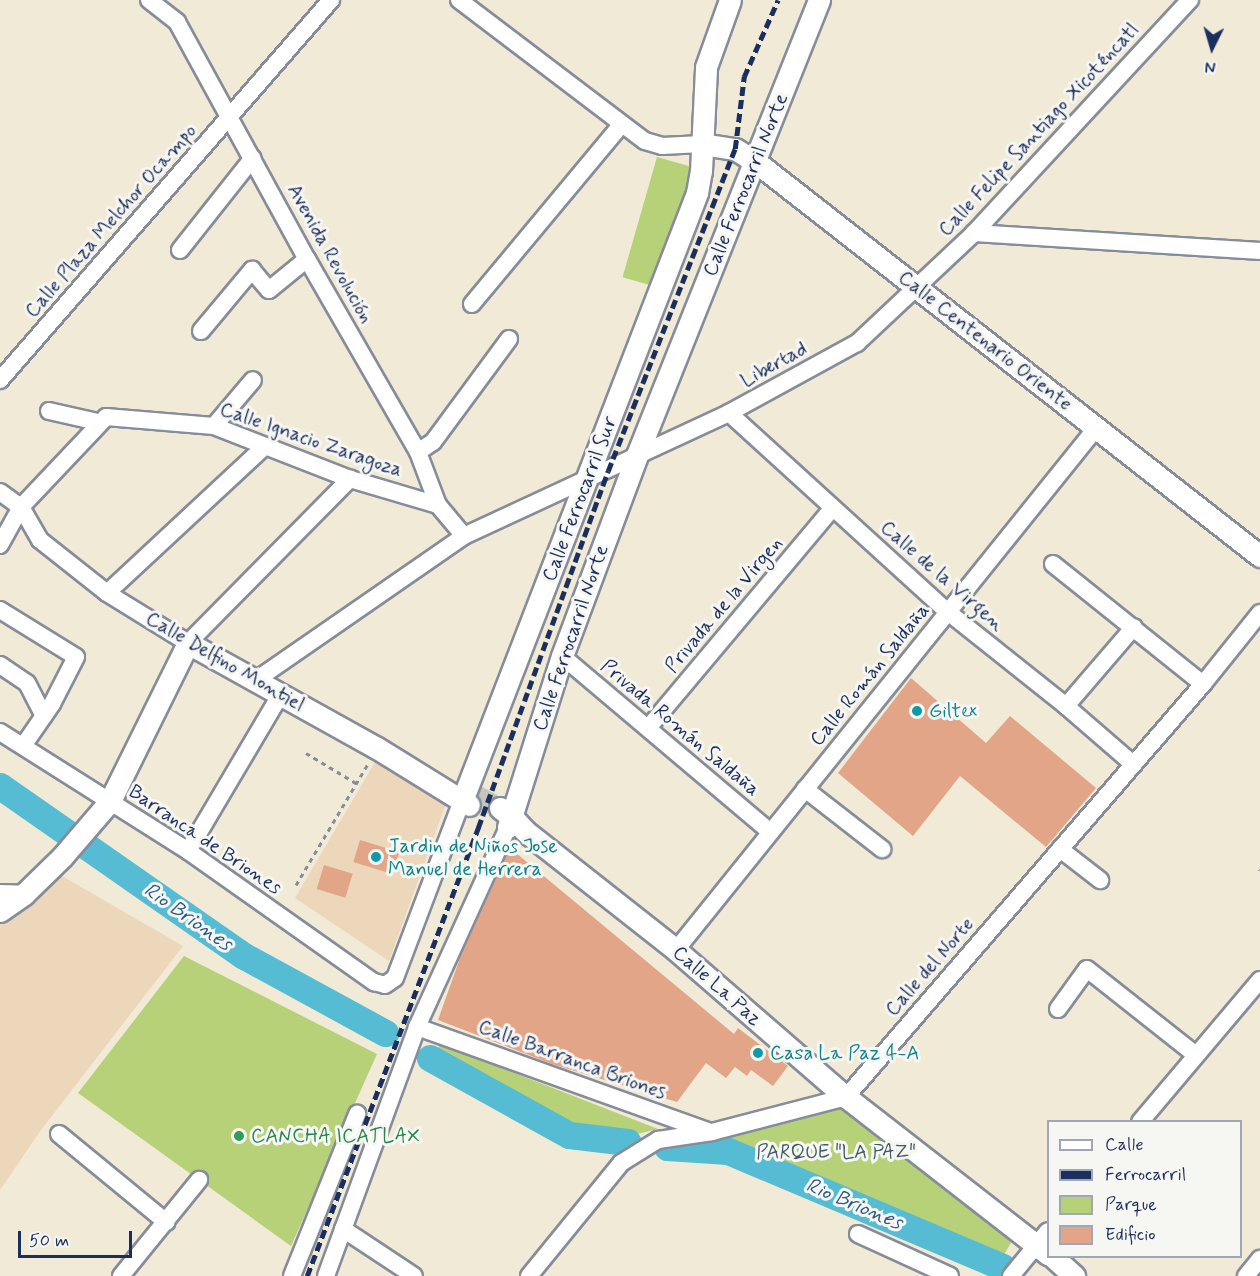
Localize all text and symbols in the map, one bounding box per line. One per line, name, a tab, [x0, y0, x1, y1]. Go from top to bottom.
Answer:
north arrow	[1182, 18, 1242, 78]
street label: Calle Felipe Santiago Xicoténcatl	[936, 21, 1142, 239]
text: N	[1204, 56, 1217, 77]
street label: Calle Ferrocarril Norte	[699, 92, 793, 278]
street label: Calle Plaza Melchor Ocampo	[23, 122, 199, 320]
street label: Avenida Revolución	[281, 179, 379, 329]
street label: Calle Centenario Oriente	[892, 265, 1078, 417]
street label: Libertad	[737, 337, 811, 393]
street label: Calle Ignacio Zaragoza	[215, 397, 407, 483]
street label: Calle Ferrocarril Sur	[538, 414, 622, 584]
street label: Calle de la Virgen	[878, 518, 1006, 634]
street label: Privada de la Virgen	[660, 532, 788, 678]
street label: Calle Ferrocarril Norte	[528, 543, 614, 733]
street label: Calle Román Saldaña	[804, 598, 936, 752]
street label: Calle Delfino Montiel	[143, 608, 307, 716]
street label: Privada Román Saldaña	[595, 654, 765, 802]
place label: Giltex	[929, 699, 977, 723]
marker: Giltex	[910, 704, 924, 718]
street label: Barranca de Briones	[124, 780, 286, 900]
place label: Jardin de Niños Jose Manuel de Herrera	[388, 834, 560, 881]
marker: Jardin de Niños Jose Manuel de Herrera	[369, 850, 383, 864]
water label: Rio Briones	[139, 877, 237, 957]
street label: Calle del Norte	[880, 912, 980, 1022]
street label: Calle La Paz	[668, 941, 766, 1031]
street label: Calle Barranca Briones	[473, 1014, 671, 1106]
place label: Casa La Paz 4-A	[770, 1041, 918, 1065]
marker: Casa La Paz 4-A	[751, 1046, 765, 1060]
legend	[1047, 1120, 1242, 1258]
place label: CANCHA ICATLAX	[251, 1124, 424, 1148]
marker: CANCHA ICATLAX	[232, 1129, 246, 1143]
text: Calle	[1105, 1133, 1144, 1157]
park label: PARQUE "LA PAZ"	[757, 1140, 915, 1164]
text: Ferrocarril	[1105, 1163, 1186, 1187]
water label: Rio Briones	[802, 1172, 906, 1236]
text: Parque	[1105, 1193, 1157, 1217]
scale bar	[21, 1219, 135, 1257]
text: Edificio	[1105, 1223, 1156, 1247]
text: 50 m	[29, 1229, 69, 1253]

